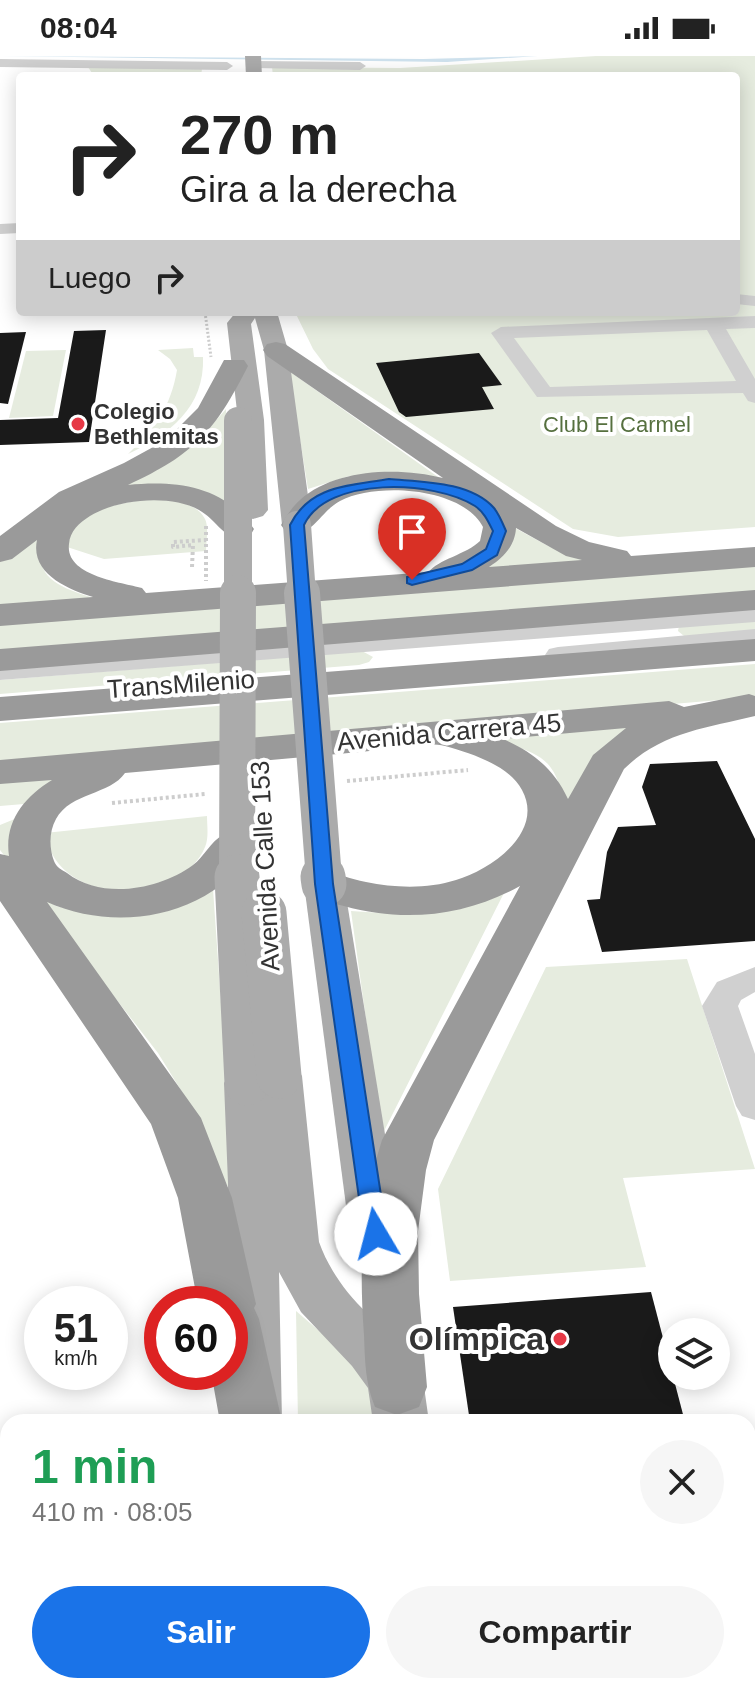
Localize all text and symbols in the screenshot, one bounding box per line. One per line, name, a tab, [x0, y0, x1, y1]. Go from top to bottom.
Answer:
text: 08:04	[40, 11, 117, 44]
text: 270 m	[180, 103, 339, 166]
icon: right	[48, 104, 152, 208]
text: Gira a la derecha	[180, 169, 456, 210]
icon: right	[147, 256, 191, 300]
text: Luego	[48, 261, 131, 294]
place label: Colegio Bethlemitas	[94, 399, 219, 449]
park label: Club El Carmel	[543, 412, 691, 437]
marker: Colegio Bethlemitas	[69, 415, 87, 433]
pin	[378, 498, 446, 580]
icon: arrive	[390, 510, 434, 554]
street label: TransMilenio	[106, 664, 256, 704]
street label: Avenida Carrera 45	[336, 707, 562, 757]
street label: Avenida Calle 153	[245, 760, 285, 972]
position arrow	[334, 1192, 418, 1276]
speed limit sign: 60	[144, 1286, 248, 1390]
text: 51	[54, 1306, 98, 1350]
map controls	[658, 1318, 730, 1390]
button: layers	[658, 1318, 730, 1390]
place label: Olímpica	[409, 1321, 544, 1357]
marker: Olímpica	[551, 1330, 569, 1348]
text: km/h	[54, 1347, 98, 1369]
text: 1 min	[32, 1440, 157, 1493]
button: close	[640, 1440, 724, 1524]
text: 410 m · 08:05	[32, 1497, 192, 1527]
button: Salir	[32, 1586, 370, 1678]
button: Compartir	[386, 1586, 724, 1678]

